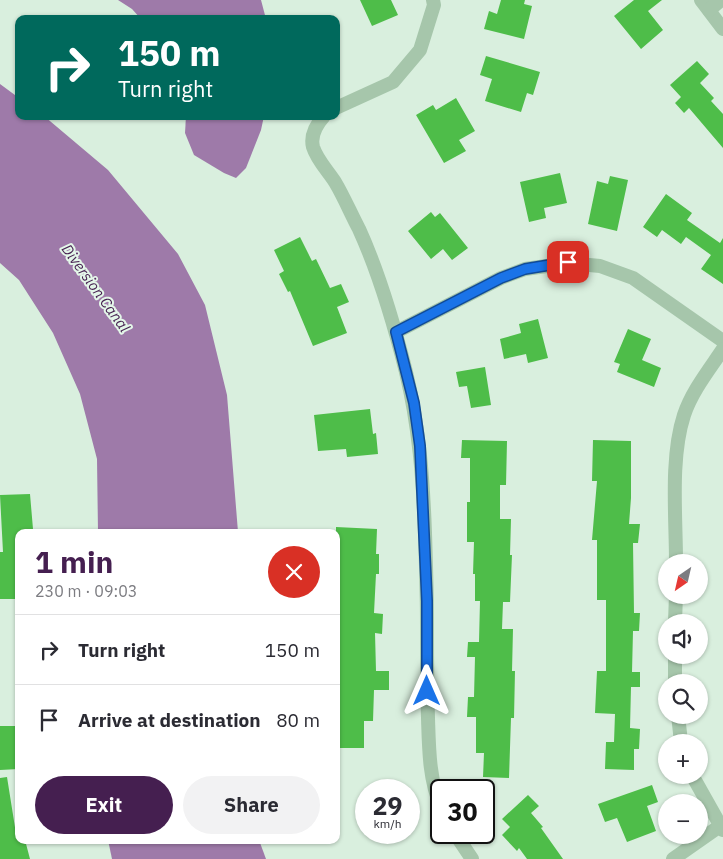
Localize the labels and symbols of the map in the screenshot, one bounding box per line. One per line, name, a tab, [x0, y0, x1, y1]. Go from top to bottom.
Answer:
water label: Diversion Canal	[58, 240, 134, 336]
pin	[547, 241, 589, 283]
north arrow	[658, 554, 708, 604]
position arrow	[400, 664, 452, 716]
speed limit sign: 30	[430, 779, 495, 844]

